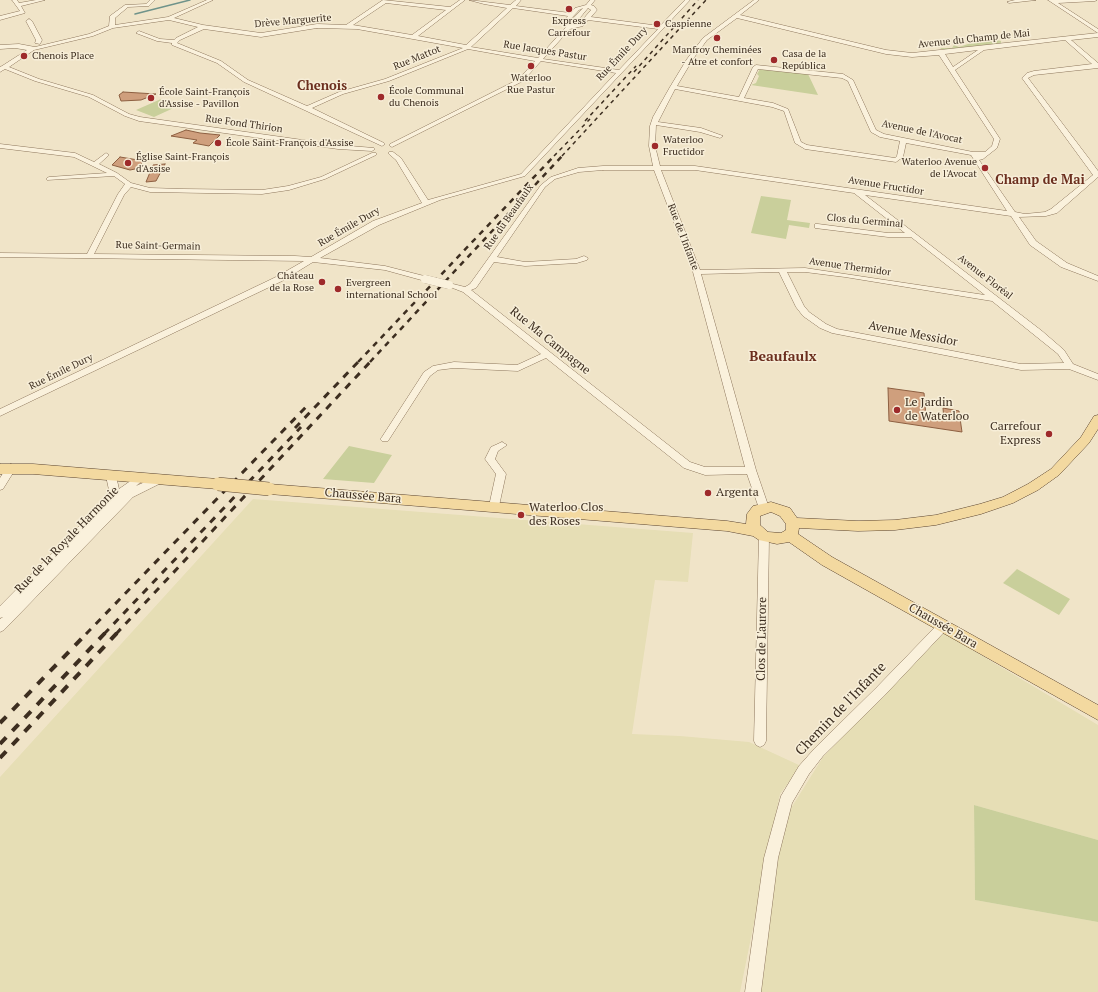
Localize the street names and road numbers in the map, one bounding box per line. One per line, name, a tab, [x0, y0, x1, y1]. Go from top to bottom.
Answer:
street label: Drève Marguerite	[254, 12, 332, 30]
street label: Rue Émile Dury	[594, 25, 650, 83]
street label: Avenue du Champ de Mai	[917, 27, 1031, 51]
street label: Rue Jacques Pastur	[503, 38, 587, 64]
street label: Rue Mattot	[392, 43, 442, 73]
street label: Rue Fond Thirion	[205, 113, 283, 135]
street label: Avenue de l'Avocat	[881, 118, 963, 146]
street label: Avenue Fructidor	[847, 174, 925, 198]
street label: Rue du Beaufaulx	[482, 182, 536, 252]
street label: Rue de l'Infante	[665, 202, 701, 272]
street label: Rue Émile Dury	[316, 204, 382, 250]
street label: Clos du Germinal	[826, 212, 904, 230]
street label: Rue Saint-Germain	[115, 239, 201, 253]
street label: Avenue Floréal	[955, 252, 1015, 302]
street label: Avenue Thermidor	[808, 255, 892, 279]
street label: Rue Ma Campagne	[507, 304, 593, 378]
street label: Avenue Messidor	[867, 318, 959, 350]
street label: Rue Émile Dury	[27, 351, 95, 393]
street label: Rue de la Royale Harmonie	[12, 483, 122, 597]
street label: Chaussée Bara	[324, 485, 402, 507]
street label: Clos de L'aurore	[754, 597, 770, 681]
street label: Chaussée Bara	[906, 600, 980, 652]
street label: Chemin de l'Infante	[792, 659, 890, 759]

